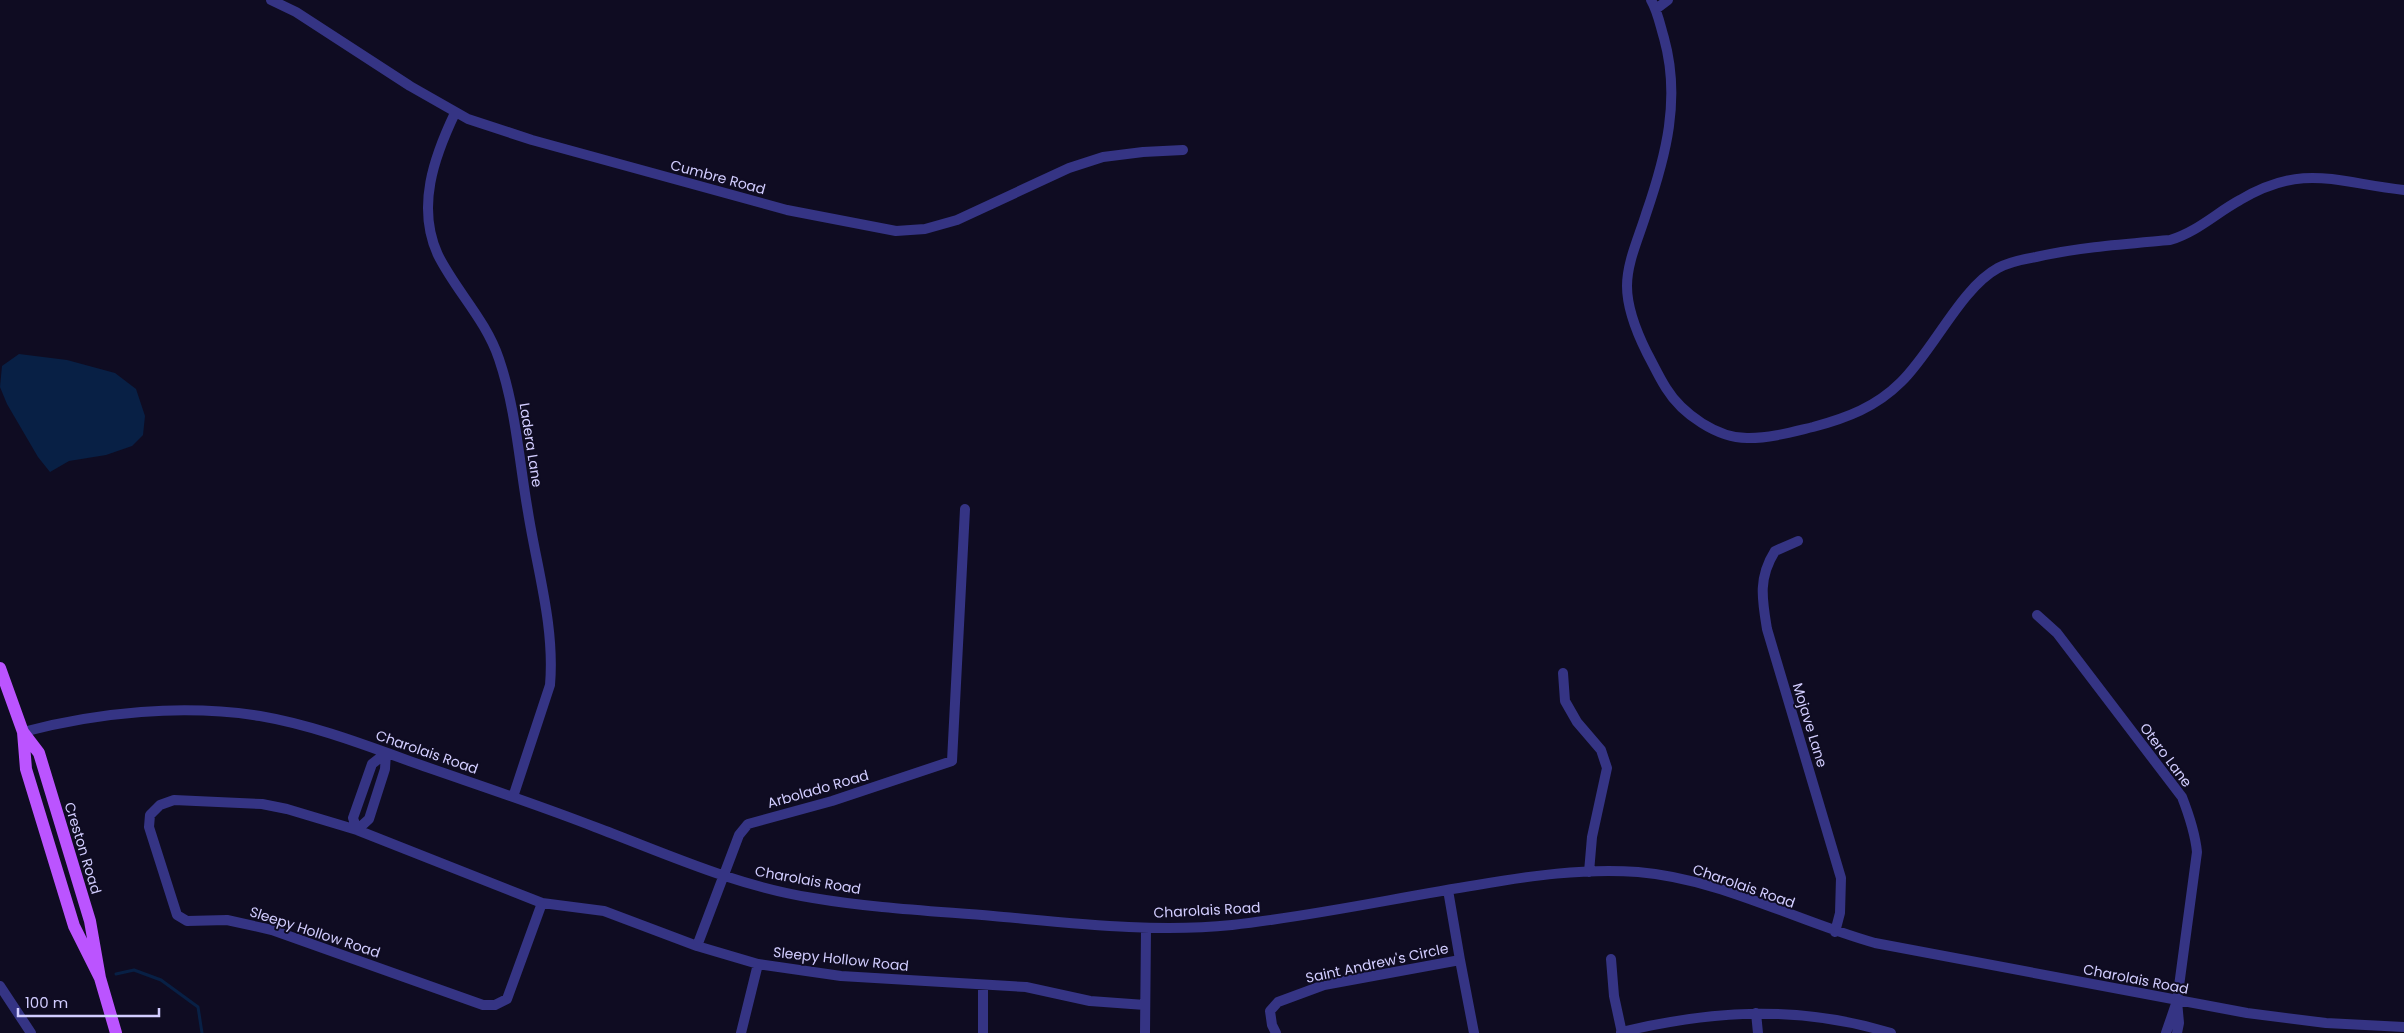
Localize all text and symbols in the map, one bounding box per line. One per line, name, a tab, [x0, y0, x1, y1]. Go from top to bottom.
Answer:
street label: Cumbre Road	[668, 155, 768, 199]
street label: Ladera Lane	[514, 401, 548, 489]
street label: Mojave Lane	[1788, 680, 1832, 770]
street label: Otero Lane	[2135, 719, 2197, 792]
street label: Charolais Road	[373, 725, 481, 779]
street label: Arbolado Road	[765, 765, 871, 813]
street label: Creston Road	[60, 800, 106, 896]
street label: Charolais Road	[1690, 859, 1798, 913]
street label: Charolais Road	[753, 861, 863, 899]
street label: Charolais Road	[1153, 897, 1261, 923]
street label: Sleepy Hollow Road	[247, 901, 383, 963]
street label: Saint Andrew's Circle	[1304, 938, 1451, 988]
street label: Sleepy Hollow Road	[772, 942, 910, 976]
street label: Charolais Road	[2081, 959, 2191, 999]
scale bar	[18, 986, 159, 1018]
text: 100 m	[25, 992, 68, 1013]

